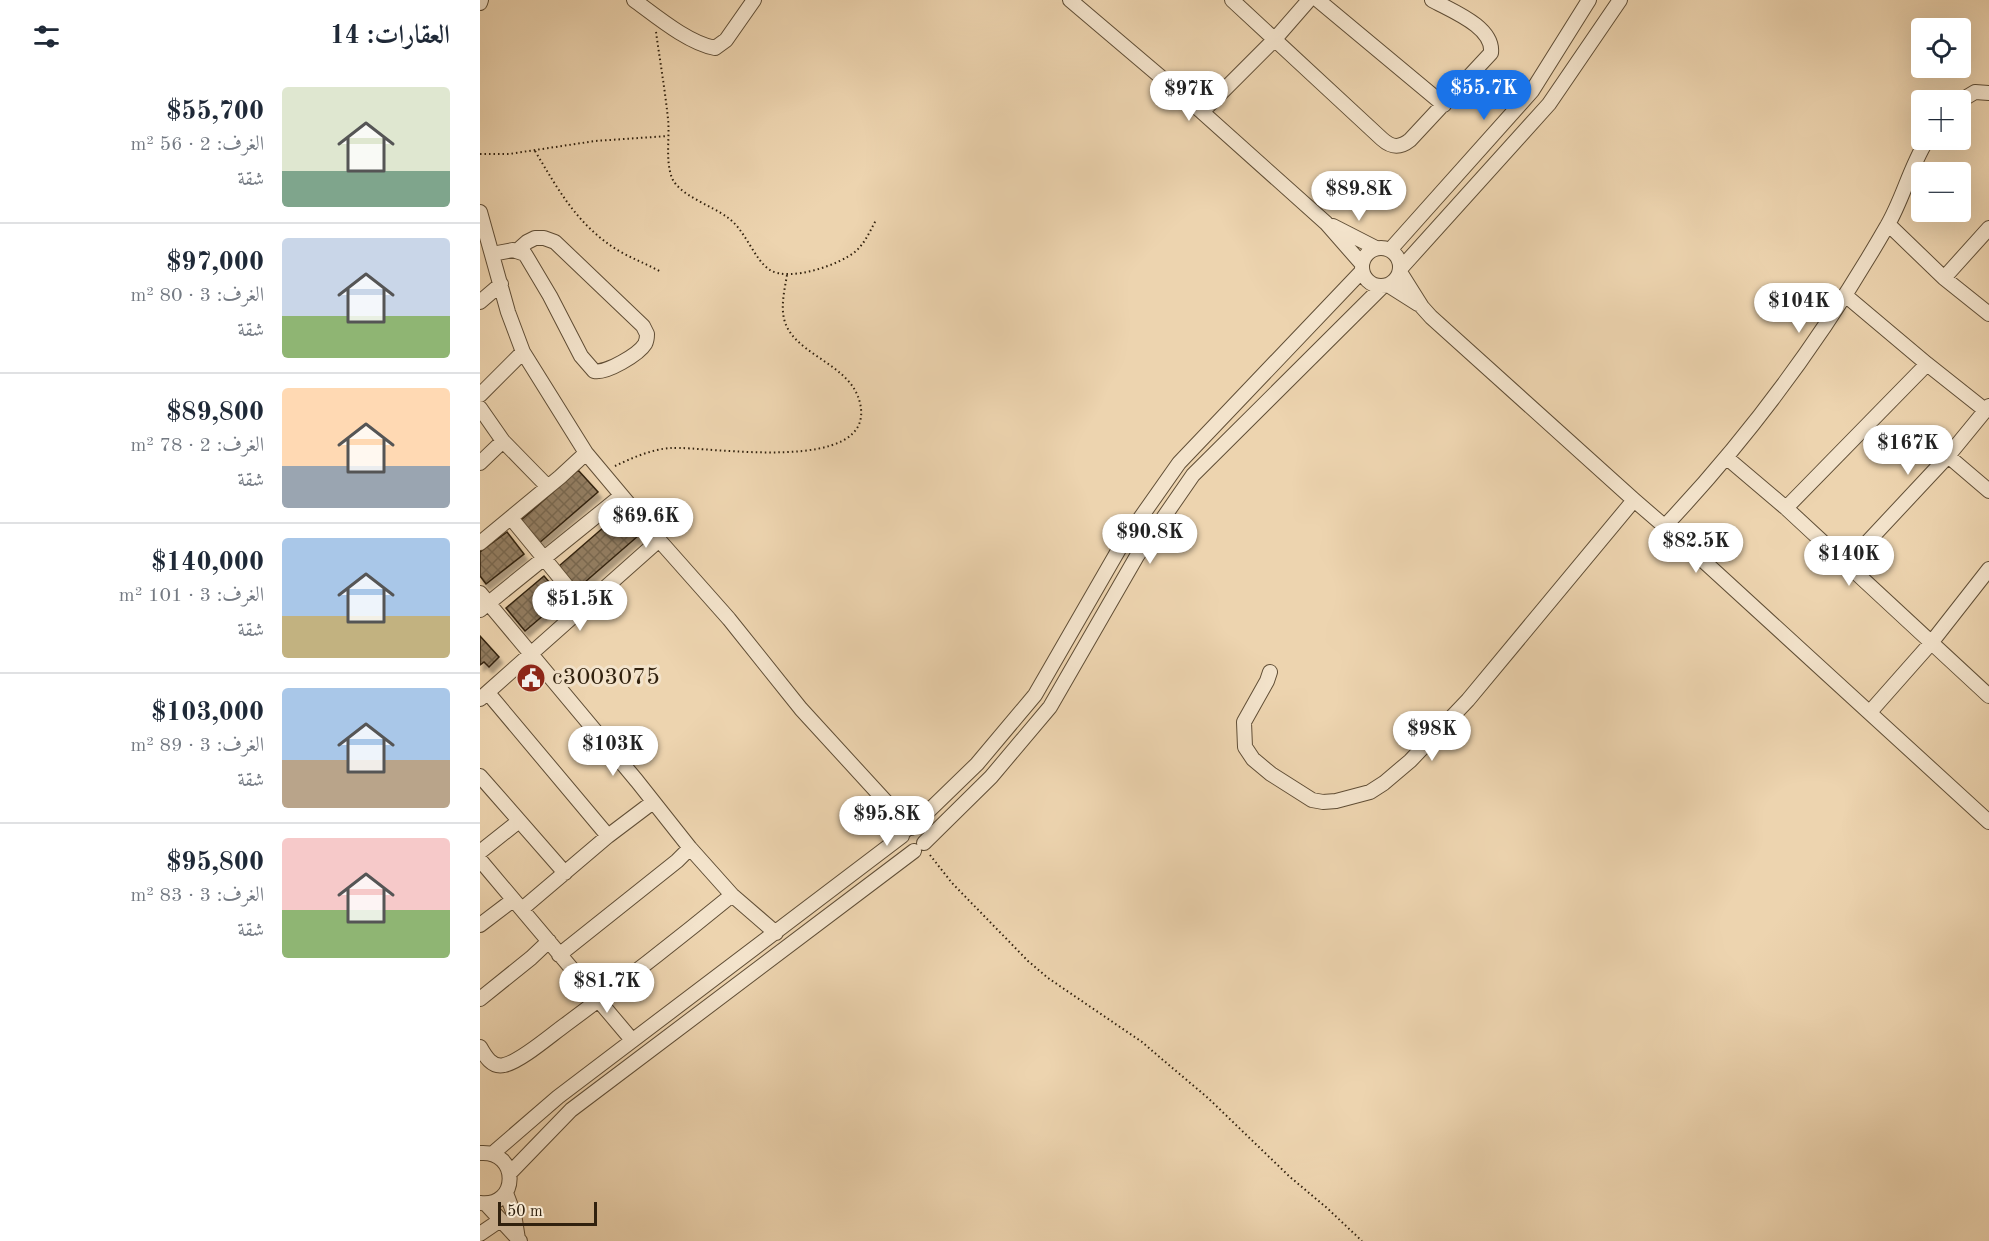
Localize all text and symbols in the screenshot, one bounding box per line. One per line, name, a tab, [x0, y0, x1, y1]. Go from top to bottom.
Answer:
map controls	[1911, 18, 1971, 222]
button: locate	[1911, 18, 1971, 78]
icon: filters	[30, 20, 63, 53]
text: العقارات: 14	[330, 23, 450, 49]
pin: $55.7K	[1435, 70, 1533, 121]
pin: $97K	[1153, 71, 1225, 122]
text: $55.7K	[1450, 79, 1518, 99]
text: $97K	[1164, 80, 1214, 100]
button: +	[1911, 90, 1971, 150]
text: $55,700	[166, 99, 264, 125]
icon: home	[330, 111, 402, 183]
text: الغرف: 2 · 56 m²	[130, 135, 264, 155]
button: −	[1911, 162, 1971, 222]
text: شقة	[238, 170, 264, 190]
pin: $89.8K	[1310, 171, 1408, 222]
text: $89.8K	[1325, 180, 1393, 200]
text: $97,000	[166, 250, 264, 276]
icon: home	[330, 262, 402, 334]
pin: $104K	[1757, 283, 1841, 334]
text: الغرف: 3 · 80 m²	[130, 286, 264, 306]
text: $104K	[1768, 292, 1830, 312]
text: شقة	[238, 321, 264, 341]
text: $89,800	[166, 400, 264, 426]
icon: home	[330, 412, 402, 484]
pin: $167K	[1866, 425, 1950, 476]
text: $167K	[1877, 434, 1939, 454]
text: الغرف: 2 · 78 m²	[130, 436, 264, 456]
text: شقة	[238, 471, 264, 491]
pin: $69.6K	[597, 498, 695, 549]
text: $69.6K	[612, 507, 680, 527]
pin: $90.8K	[1101, 514, 1199, 565]
text: $90.8K	[1116, 523, 1184, 543]
pin: $82.5K	[1647, 523, 1745, 574]
text: $82.5K	[1662, 532, 1730, 552]
pin: $140K	[1807, 536, 1891, 587]
text: $140K	[1818, 545, 1880, 565]
text: $140,000	[151, 550, 264, 576]
icon: home	[330, 562, 402, 634]
pin: $51.5K	[531, 581, 629, 632]
text: الغرف: 3 · 101 m²	[119, 586, 264, 606]
text: $51.5K	[546, 590, 614, 610]
text: شقة	[238, 621, 264, 641]
public building icon: c3003075	[515, 662, 547, 694]
place label: c3003075	[552, 666, 660, 690]
text: $103,000	[151, 700, 264, 726]
pin: $98K	[1396, 711, 1468, 762]
icon: home	[330, 712, 402, 784]
text: $98K	[1407, 720, 1457, 740]
pin: $103K	[571, 726, 655, 777]
text: $103K	[582, 735, 644, 755]
text: الغرف: 3 · 89 m²	[130, 736, 264, 756]
text: شقة	[238, 771, 264, 791]
pin: $95.8K	[838, 796, 936, 847]
text: $95.8K	[853, 805, 921, 825]
text: $95,800	[166, 850, 264, 876]
icon: home	[330, 862, 402, 934]
text: الغرف: 3 · 83 m²	[130, 886, 264, 906]
text: شقة	[238, 921, 264, 941]
pin: $81.7K	[558, 963, 656, 1014]
text: $81.7K	[573, 972, 641, 992]
scale bar	[498, 1199, 597, 1226]
text: 50 m	[507, 1204, 543, 1220]

